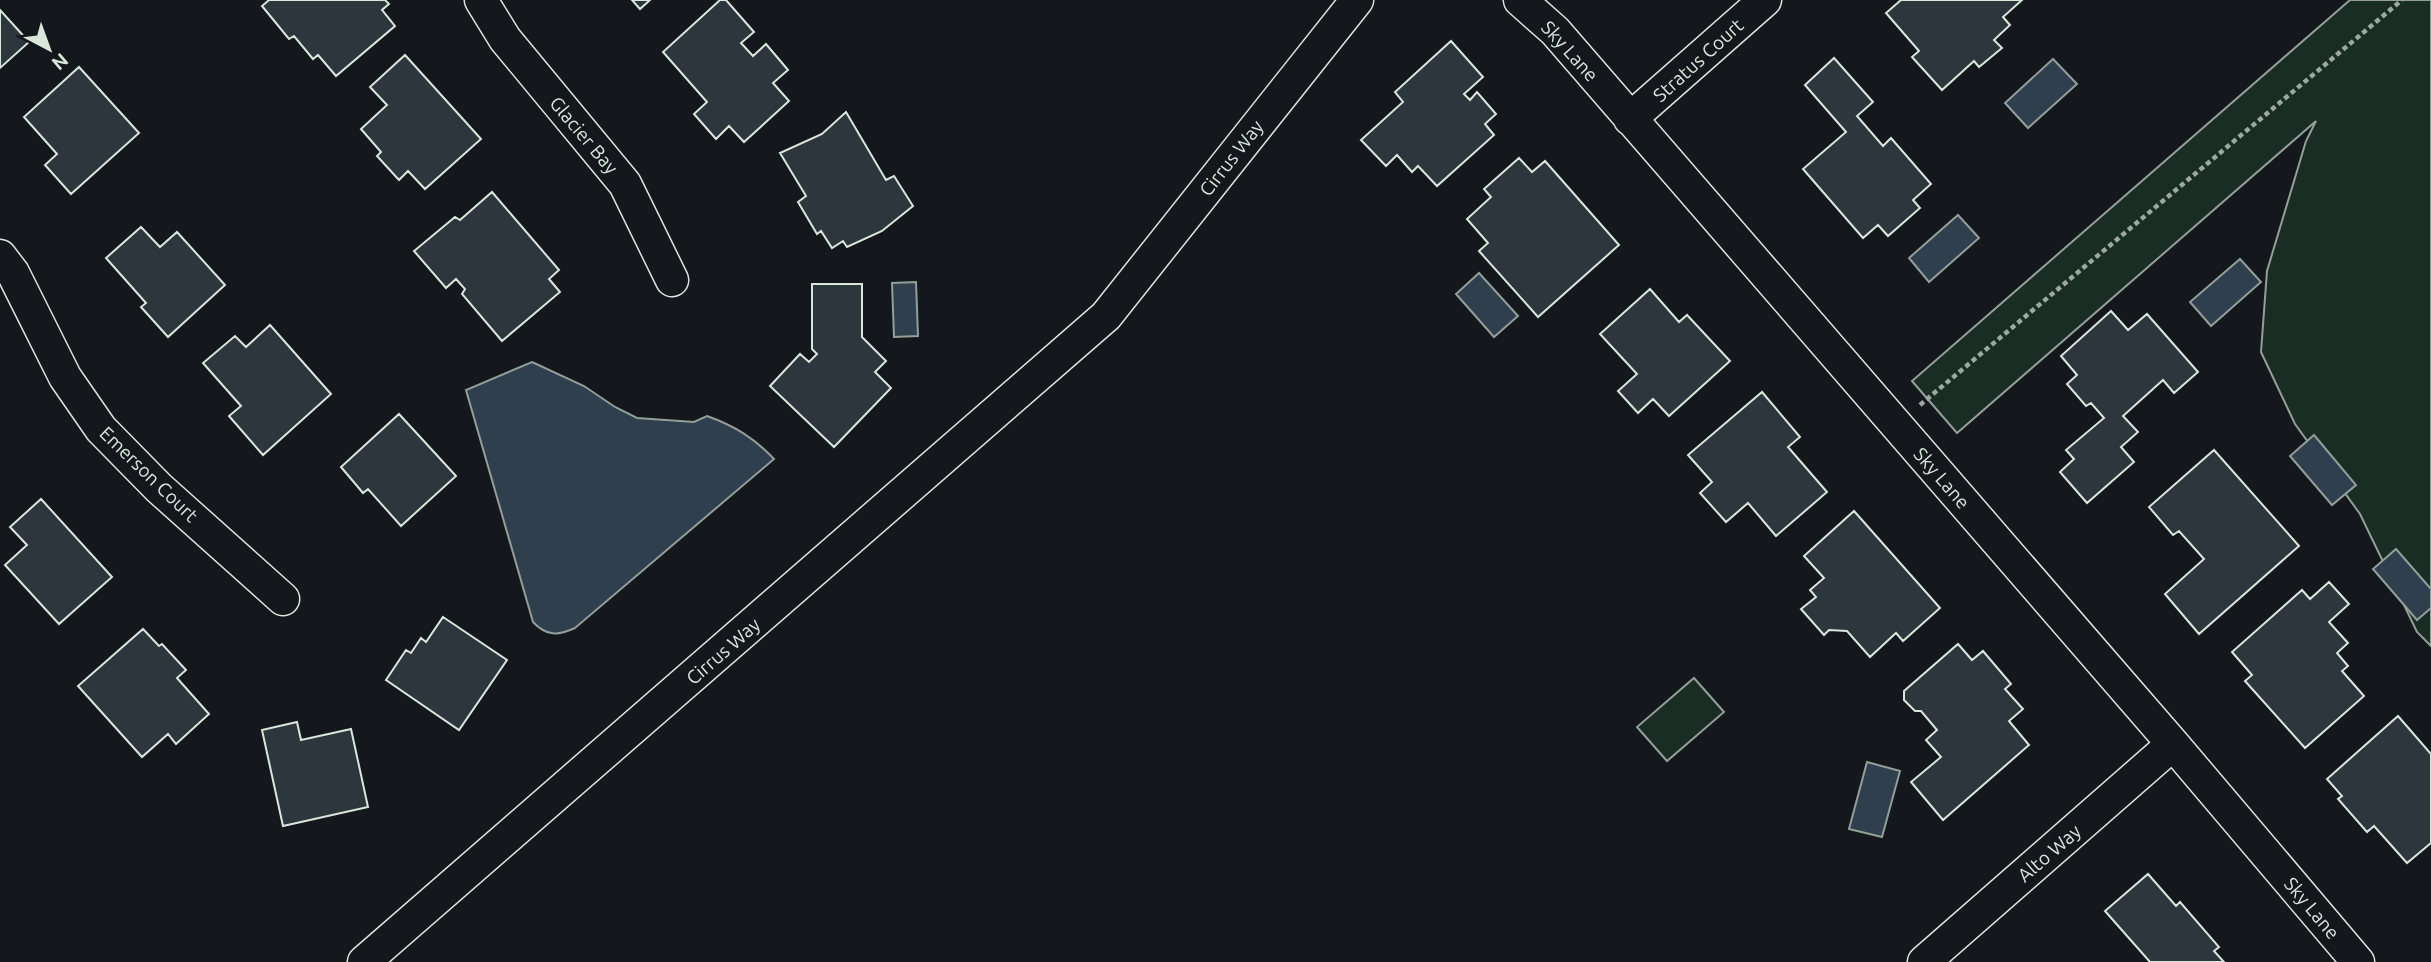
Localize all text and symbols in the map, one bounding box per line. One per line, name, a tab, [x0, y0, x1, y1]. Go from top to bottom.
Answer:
street label: Stratus Court	[1648, 13, 1748, 106]
north arrow	[14, 14, 84, 84]
street label: Sky Lane	[1537, 16, 1603, 86]
text: N	[48, 49, 73, 75]
street label: Glacier Bay	[545, 92, 623, 178]
street label: Cirrus Way	[1195, 116, 1267, 200]
street label: Emerson Court	[95, 422, 203, 527]
street label: Sky Lane	[1909, 443, 1975, 513]
street label: Cirrus Way	[682, 613, 764, 689]
street label: Alto Way	[2013, 820, 2085, 886]
street label: Sky Lane	[2280, 873, 2344, 943]

